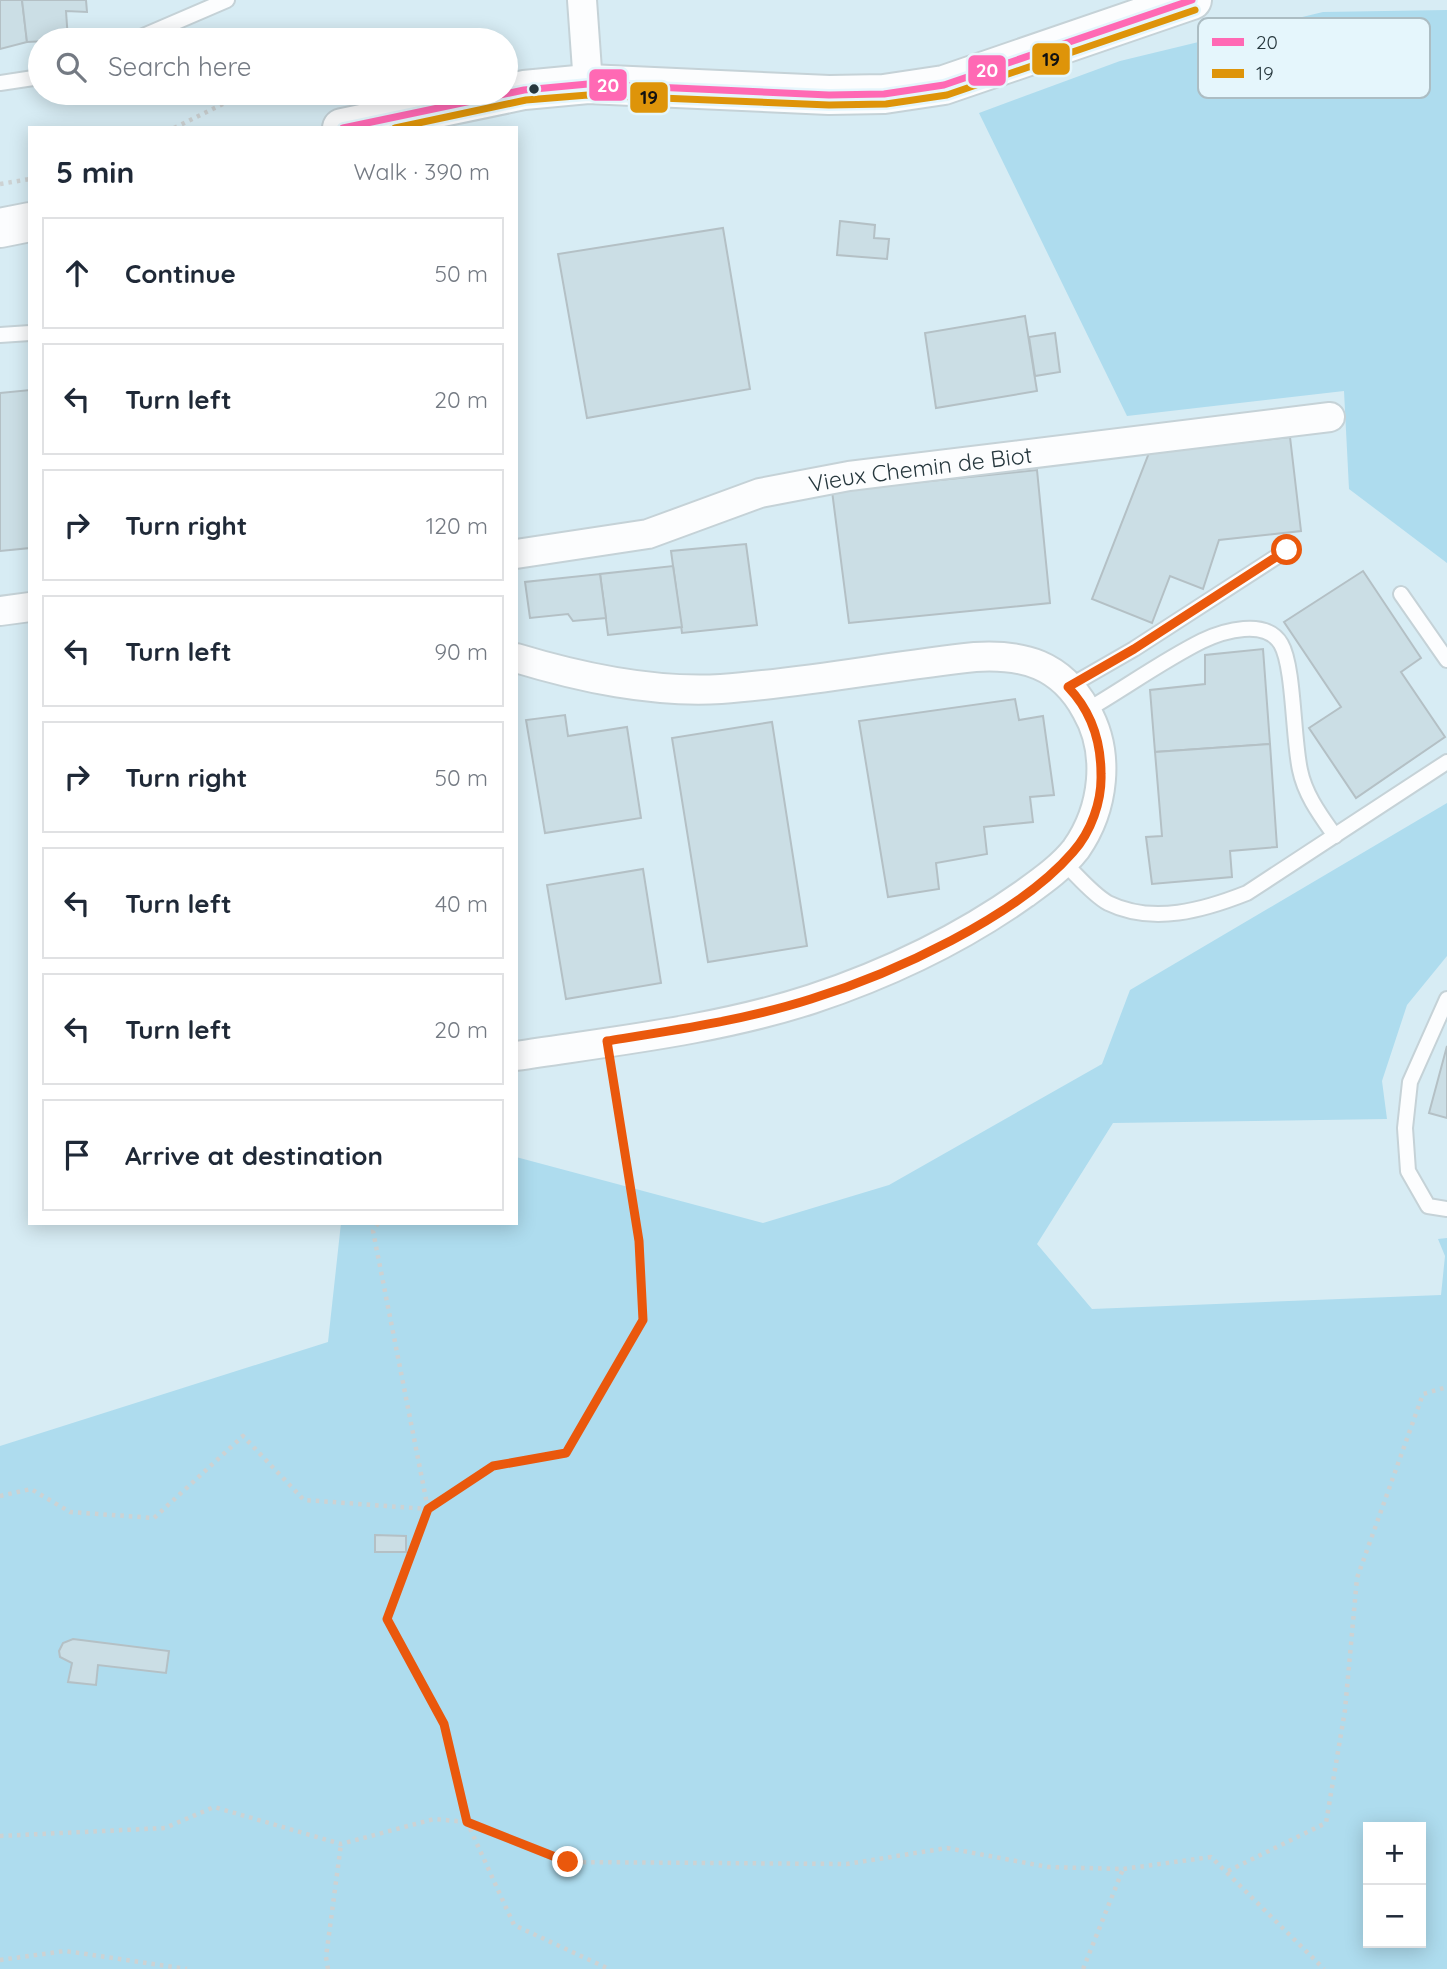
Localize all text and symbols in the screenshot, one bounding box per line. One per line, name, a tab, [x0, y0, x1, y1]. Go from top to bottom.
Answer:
legend	[1198, 18, 1430, 98]
search box	[28, 28, 518, 105]
text: 20	[1256, 30, 1278, 54]
line badge: 19	[1031, 42, 1071, 76]
text: 19	[1042, 47, 1060, 71]
icon: search	[52, 48, 90, 86]
text: Search here	[108, 50, 252, 83]
line badge: 20	[967, 54, 1007, 87]
text: 20	[976, 58, 998, 82]
text: 19	[1256, 61, 1274, 85]
line badge: 20	[588, 68, 628, 102]
text: 20	[597, 73, 619, 97]
line badge: 19	[629, 81, 669, 114]
unlabelled marker	[527, 82, 541, 96]
text: 19	[640, 85, 658, 109]
text: 5 min	[56, 153, 134, 191]
text: Walk · 390 m	[354, 157, 490, 186]
icon: ahead	[58, 254, 96, 292]
text: Continue	[125, 257, 236, 290]
text: 50 m	[435, 259, 488, 288]
icon: left	[58, 380, 96, 418]
text: Turn left	[125, 383, 232, 416]
text: 20 m	[434, 385, 488, 414]
street label: Vieux Chemin de Biot	[806, 439, 1034, 498]
icon: right	[58, 506, 96, 544]
text: Turn right	[125, 509, 247, 542]
text: 120 m	[426, 511, 488, 540]
route start	[1271, 534, 1302, 565]
icon: left	[58, 632, 96, 670]
text: Turn left	[125, 635, 232, 668]
text: 90 m	[434, 637, 488, 666]
icon: right	[58, 758, 96, 796]
text: Turn right	[125, 761, 247, 794]
text: 50 m	[435, 763, 488, 792]
icon: left	[58, 884, 96, 922]
text: Turn left	[125, 887, 232, 920]
text: 40 m	[435, 889, 488, 918]
icon: left	[58, 1010, 96, 1048]
text: Turn left	[125, 1013, 232, 1046]
text: 20 m	[434, 1015, 488, 1044]
icon: arrive	[58, 1136, 96, 1174]
text: Arrive at destination	[125, 1139, 383, 1172]
map controls	[1363, 1822, 1426, 1948]
button: +	[1363, 1822, 1426, 1885]
route end	[552, 1846, 583, 1877]
button: −	[1363, 1885, 1426, 1948]

